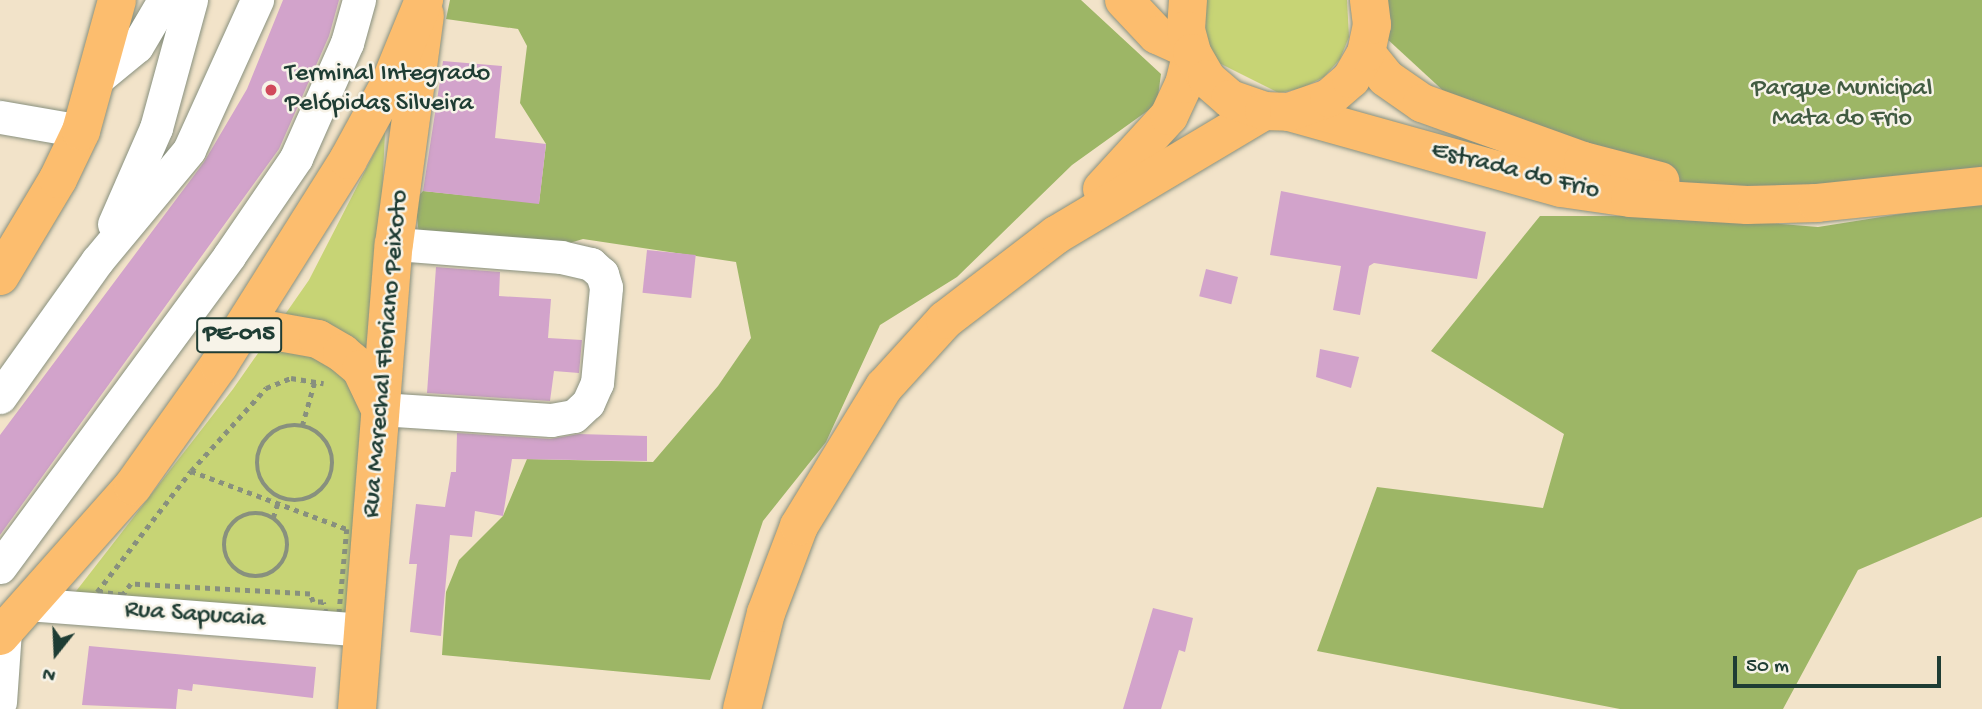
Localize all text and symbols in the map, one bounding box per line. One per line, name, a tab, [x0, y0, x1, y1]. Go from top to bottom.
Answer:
place label: Terminal Integrado Pelópidas Silveira	[285, 59, 490, 120]
park label: Parque Municipal Mata do Frio	[1752, 74, 1932, 136]
marker: Terminal Integrado Pelópidas Silveira	[263, 82, 279, 98]
street label: Estrada do Frio	[1428, 136, 1602, 208]
street label: Rua Marechal Floriano Peixoto	[357, 189, 417, 519]
road number: PE-015	[195, 314, 283, 356]
street label: Rua Sapucaia	[123, 596, 267, 636]
north arrow	[21, 618, 91, 688]
scale bar	[1737, 642, 1945, 686]
text: 50 m	[1746, 655, 1789, 680]
text: N	[40, 661, 59, 686]

